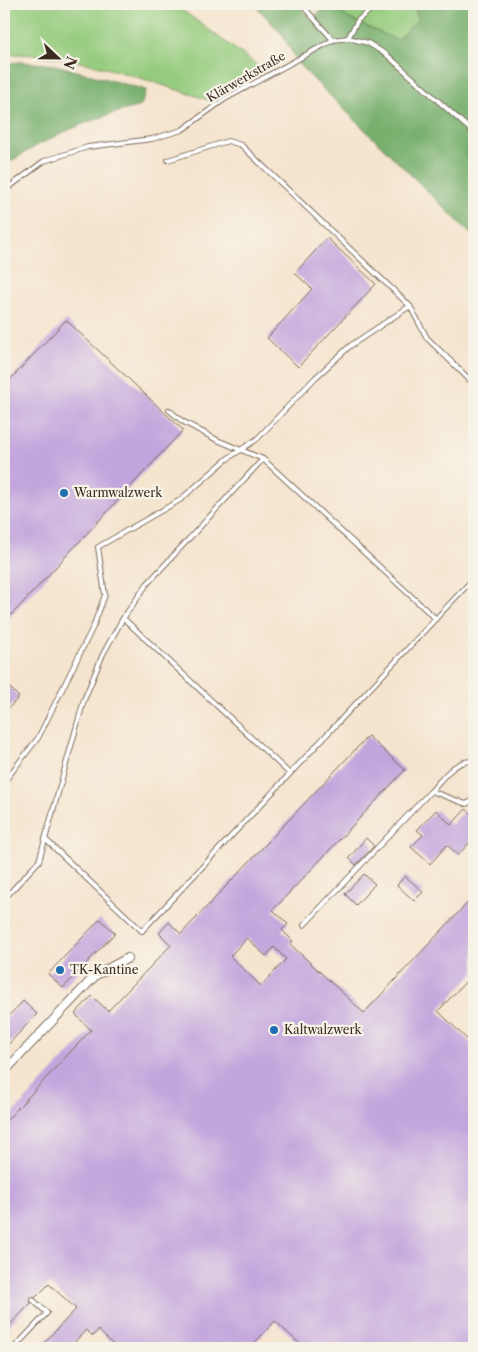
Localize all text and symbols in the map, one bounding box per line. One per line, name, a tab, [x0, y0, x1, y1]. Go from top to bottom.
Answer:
north arrow	[32, 32, 82, 82]
street label: Klärwerkstraße	[204, 48, 288, 105]
text: N	[59, 54, 81, 72]
place label: Warmwalzwerk	[73, 485, 163, 500]
marker: Warmwalzwerk	[58, 487, 70, 499]
place label: TK-Kantine	[70, 962, 139, 977]
marker: TK-Kantine	[54, 964, 66, 976]
place label: Kaltwalzwerk	[284, 1022, 363, 1037]
marker: Kaltwalzwerk	[268, 1024, 280, 1036]

